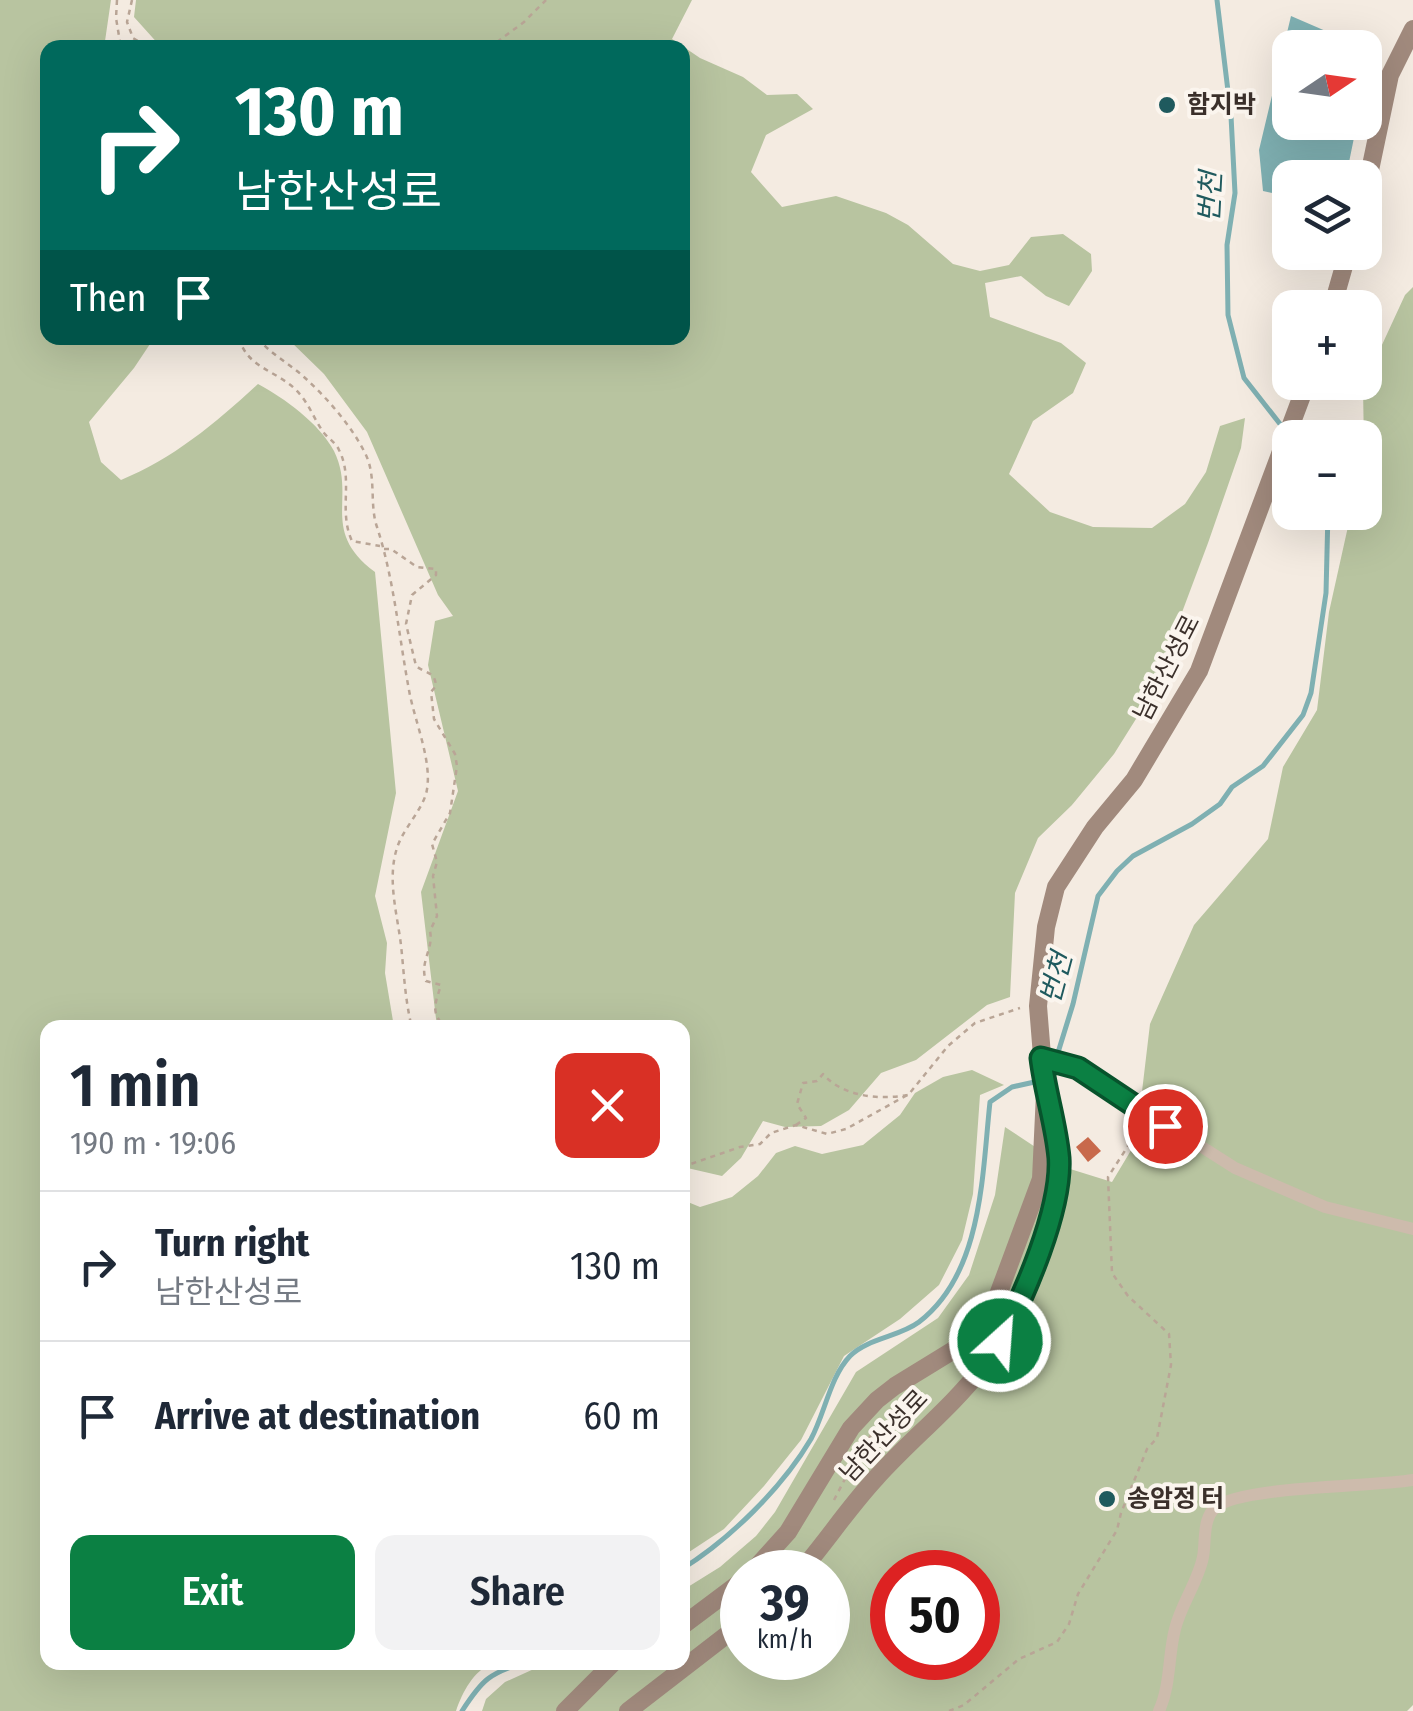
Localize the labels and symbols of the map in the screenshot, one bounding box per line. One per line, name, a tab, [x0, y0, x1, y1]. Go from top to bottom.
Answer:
north arrow	[1272, 30, 1382, 140]
place label: 함지박	[1187, 90, 1256, 120]
marker: 함지박	[1156, 94, 1178, 116]
water label: 번천	[1192, 167, 1228, 224]
street label: 남한산성로	[1128, 610, 1206, 726]
water label: 번천	[1033, 946, 1079, 1007]
pin	[1123, 1084, 1208, 1169]
position arrow	[948, 1289, 1052, 1393]
street label: 남한산성로	[834, 1384, 934, 1488]
place label: 송암정 터	[1127, 1484, 1224, 1514]
marker: 송암정 터	[1096, 1488, 1118, 1510]
speed limit sign: 50	[870, 1550, 1000, 1680]

